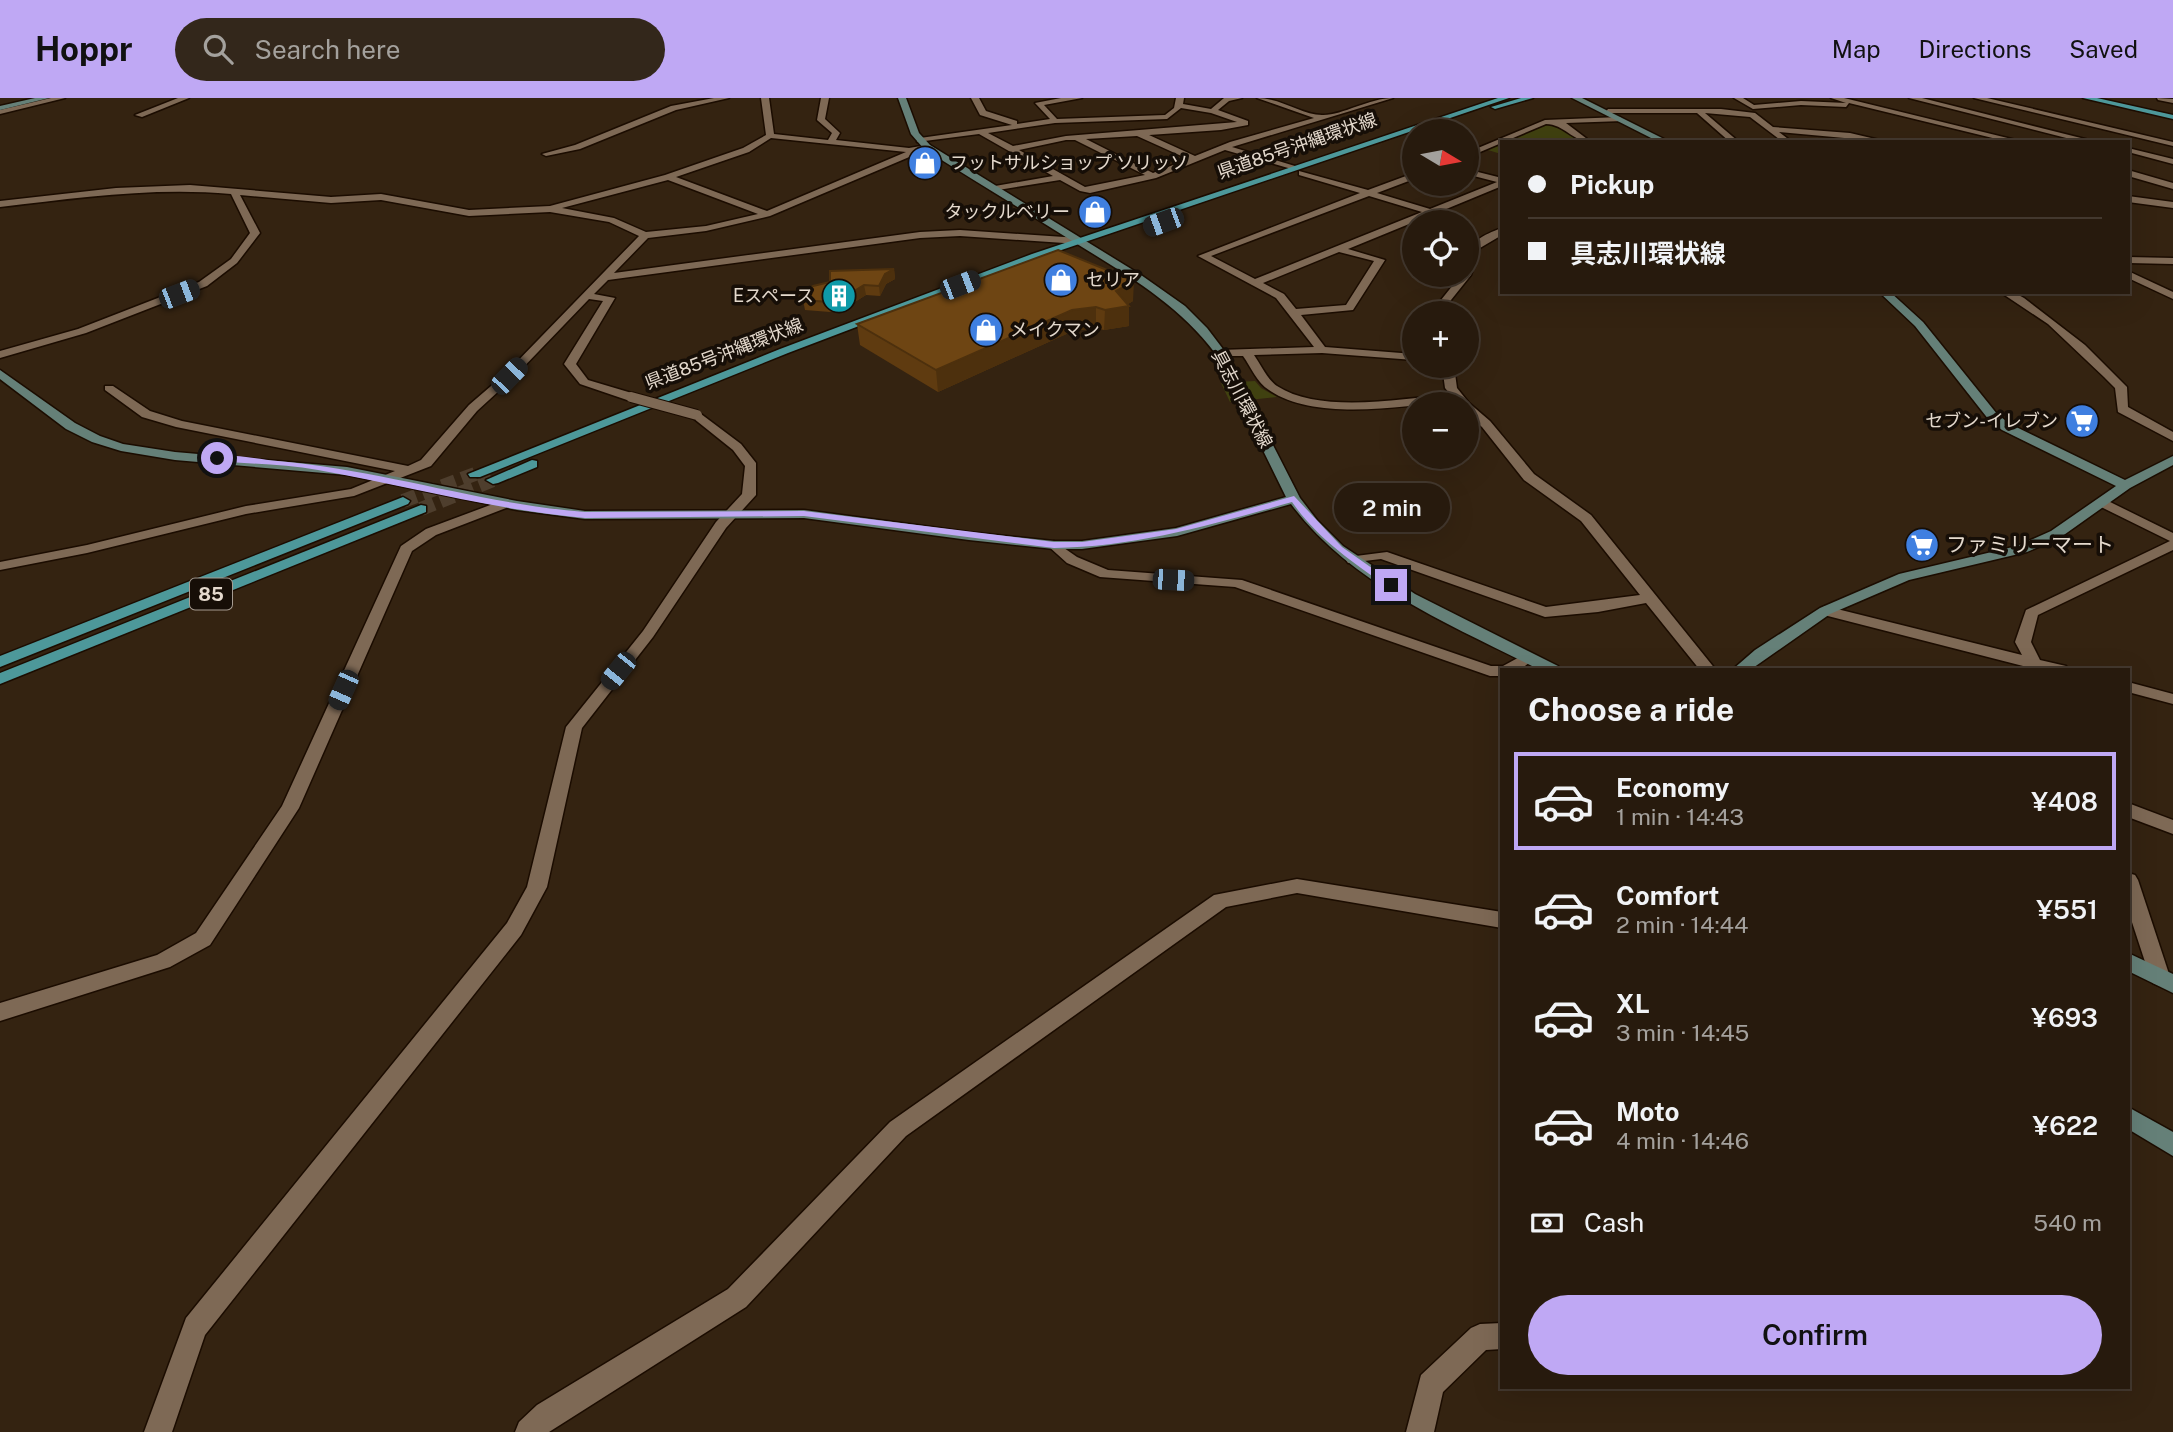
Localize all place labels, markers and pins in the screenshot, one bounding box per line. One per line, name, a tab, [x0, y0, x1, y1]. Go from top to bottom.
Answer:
shop icon: フットサルショップ ソリッソ	[906, 144, 944, 182]
place label: フットサルショップ ソリッソ	[950, 152, 1188, 173]
shop icon: タックルベリー	[1076, 193, 1114, 231]
place label: タックルベリー	[945, 201, 1070, 222]
shop icon: セリア	[1042, 261, 1080, 299]
place label: セリア	[1086, 269, 1140, 290]
building icon: Eスペース	[820, 277, 858, 315]
place label: Eスペース	[733, 285, 814, 306]
shop icon: メイクマン	[967, 311, 1005, 349]
place label: メイクマン	[1010, 319, 1100, 340]
supermarket icon: セブン-イレブン	[2063, 402, 2101, 440]
place label: セブン-イレブン	[1925, 410, 2058, 431]
supermarket icon: ファミリーマート	[1903, 526, 1941, 564]
place label: ファミリーマート	[1946, 532, 2114, 557]

